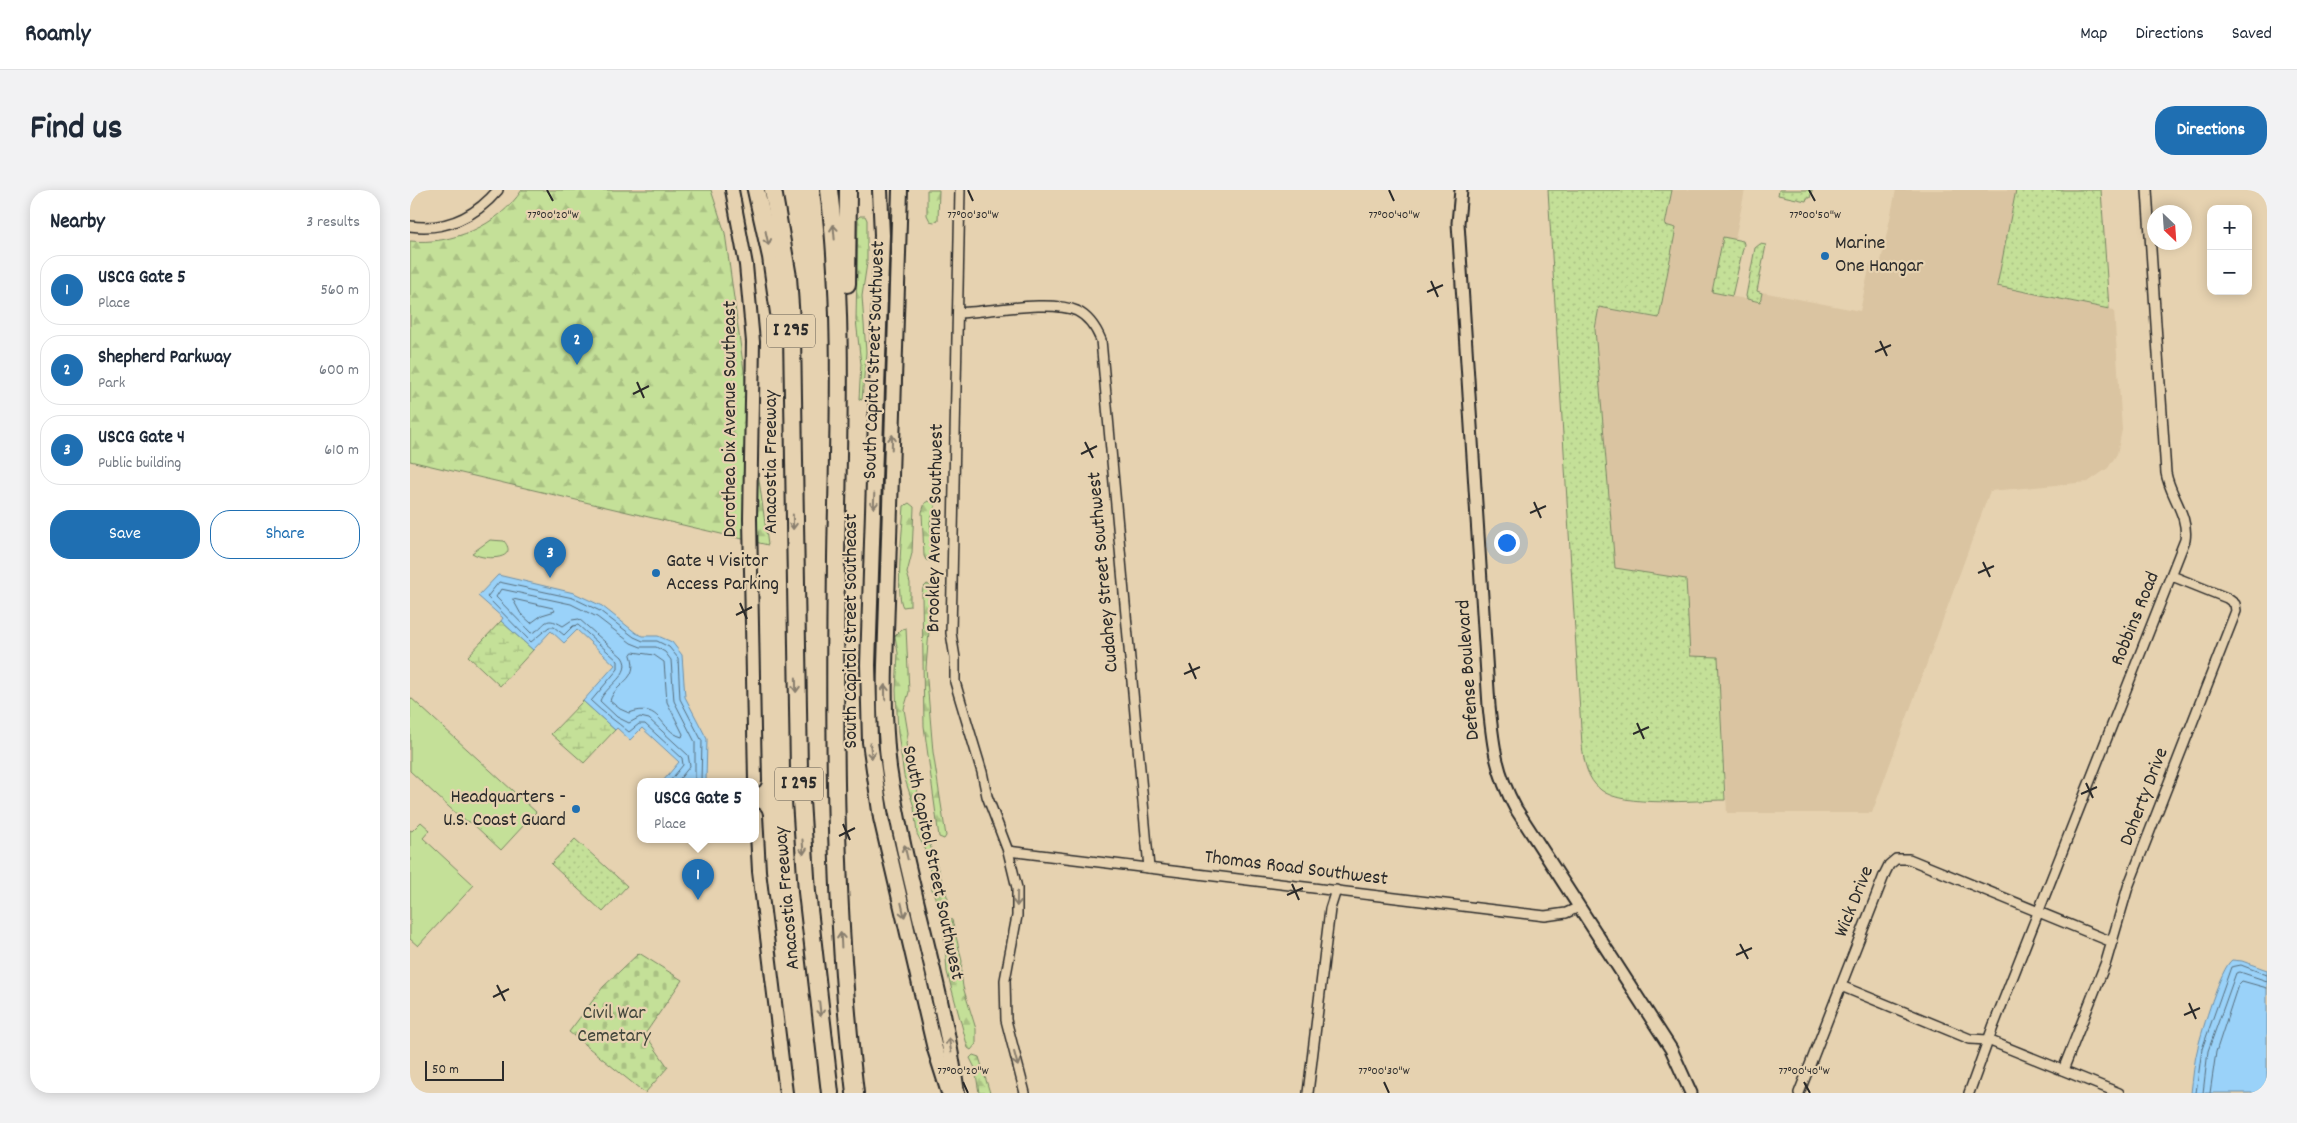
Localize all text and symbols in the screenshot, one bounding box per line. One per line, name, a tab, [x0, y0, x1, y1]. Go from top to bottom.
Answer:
text: Roamly	[25, 18, 91, 52]
text: Map	[2080, 22, 2107, 47]
text: Directions	[2135, 22, 2204, 47]
text: Saved	[2232, 22, 2272, 47]
text: Find us	[30, 105, 122, 155]
button: Directions	[2155, 106, 2267, 155]
north arrow	[2147, 205, 2192, 250]
map controls	[2207, 205, 2252, 295]
button: +	[2207, 205, 2252, 250]
text: 77°00'20"W	[527, 207, 579, 224]
text: 77°00'30"W	[947, 207, 999, 224]
text: 77°00'40"W	[1368, 207, 1420, 224]
text: 77°00'50"W	[1789, 207, 1841, 224]
text: Nearby	[50, 208, 105, 238]
text: 3 results	[306, 211, 360, 234]
one-way arrow	[829, 224, 839, 240]
one-way arrow	[762, 229, 772, 245]
place label: Marine One Hangar	[1835, 230, 1924, 281]
street label: South Capitol Street Southwest	[857, 240, 893, 480]
marker: Marine One Hangar	[1819, 250, 1831, 262]
button: −	[2207, 250, 2252, 295]
text: USCG Gate 5	[98, 265, 186, 292]
text: 1	[65, 279, 69, 302]
text: 560 m	[320, 279, 359, 302]
text: Place	[98, 292, 130, 315]
street label: Dorothea Dix Avenue Southeast	[717, 301, 745, 537]
road number: I 295	[767, 314, 815, 348]
pin: 2	[561, 324, 593, 365]
text: Shepherd Parkway	[98, 345, 231, 372]
text: 2	[64, 359, 71, 382]
text: 600 m	[319, 359, 359, 382]
text: Park	[98, 372, 125, 395]
street label: Anacostia Freeway	[758, 389, 786, 534]
street label: Brookley Avenue Southwest	[920, 423, 952, 633]
text: USCG Gate 4	[98, 425, 185, 452]
one-way arrow	[887, 434, 897, 450]
text: 3	[63, 439, 71, 462]
text: 610 m	[324, 439, 359, 462]
text: Public building	[98, 452, 181, 475]
street label: Cudahey Street Southwest	[1081, 470, 1127, 674]
one-way arrow	[869, 493, 878, 509]
button: Save	[50, 510, 200, 559]
button: Share	[210, 510, 360, 559]
street label: South Capitol Street Southeast	[838, 513, 866, 749]
one-way arrow	[788, 514, 798, 530]
your location	[1494, 530, 1520, 556]
pin: 3	[534, 537, 566, 578]
place label: Gate 4 Visitor Access Parking	[666, 548, 779, 599]
marker: Gate 4 Visitor Access Parking	[650, 567, 662, 579]
street label: Robbins Road	[2104, 568, 2168, 670]
street label: Defense Boulevard	[1450, 599, 1488, 741]
one-way arrow	[792, 677, 801, 693]
one-way arrow	[880, 684, 890, 700]
one-way arrow	[866, 742, 875, 758]
street label: South Capitol Street Southwest	[893, 743, 971, 983]
street label: Doherty Drive	[2113, 744, 2177, 850]
road number: I 295	[775, 768, 823, 800]
popup	[637, 778, 759, 843]
place label: Headquarters - U.S. Coast Guard	[443, 784, 566, 835]
text: USCG Gate 5	[654, 786, 742, 813]
marker: Headquarters - U.S. Coast Guard	[570, 803, 582, 815]
text: Place	[654, 813, 686, 836]
street label: Anacostia Freeway	[768, 824, 808, 971]
one-way arrow	[799, 839, 808, 855]
street label: Thomas Road Southwest	[1203, 844, 1389, 894]
one-way arrow	[901, 845, 910, 861]
pin: 1	[682, 859, 714, 900]
street label: Wick Drive	[1828, 862, 1882, 942]
one-way arrow	[1012, 890, 1022, 907]
one-way arrow	[898, 901, 908, 917]
one-way arrow	[837, 932, 846, 948]
park label: Civil War Cemetary	[577, 1000, 652, 1051]
one-way arrow	[815, 1000, 825, 1016]
one-way arrow	[945, 1037, 954, 1053]
one-way arrow	[1012, 1051, 1022, 1067]
scale bar	[425, 1058, 504, 1081]
text: 50 m	[432, 1060, 459, 1080]
text: 77°00'20"W	[937, 1063, 989, 1080]
text: 77°00'30"W	[1358, 1063, 1410, 1080]
text: 77°00'40"W	[1778, 1063, 1830, 1080]

